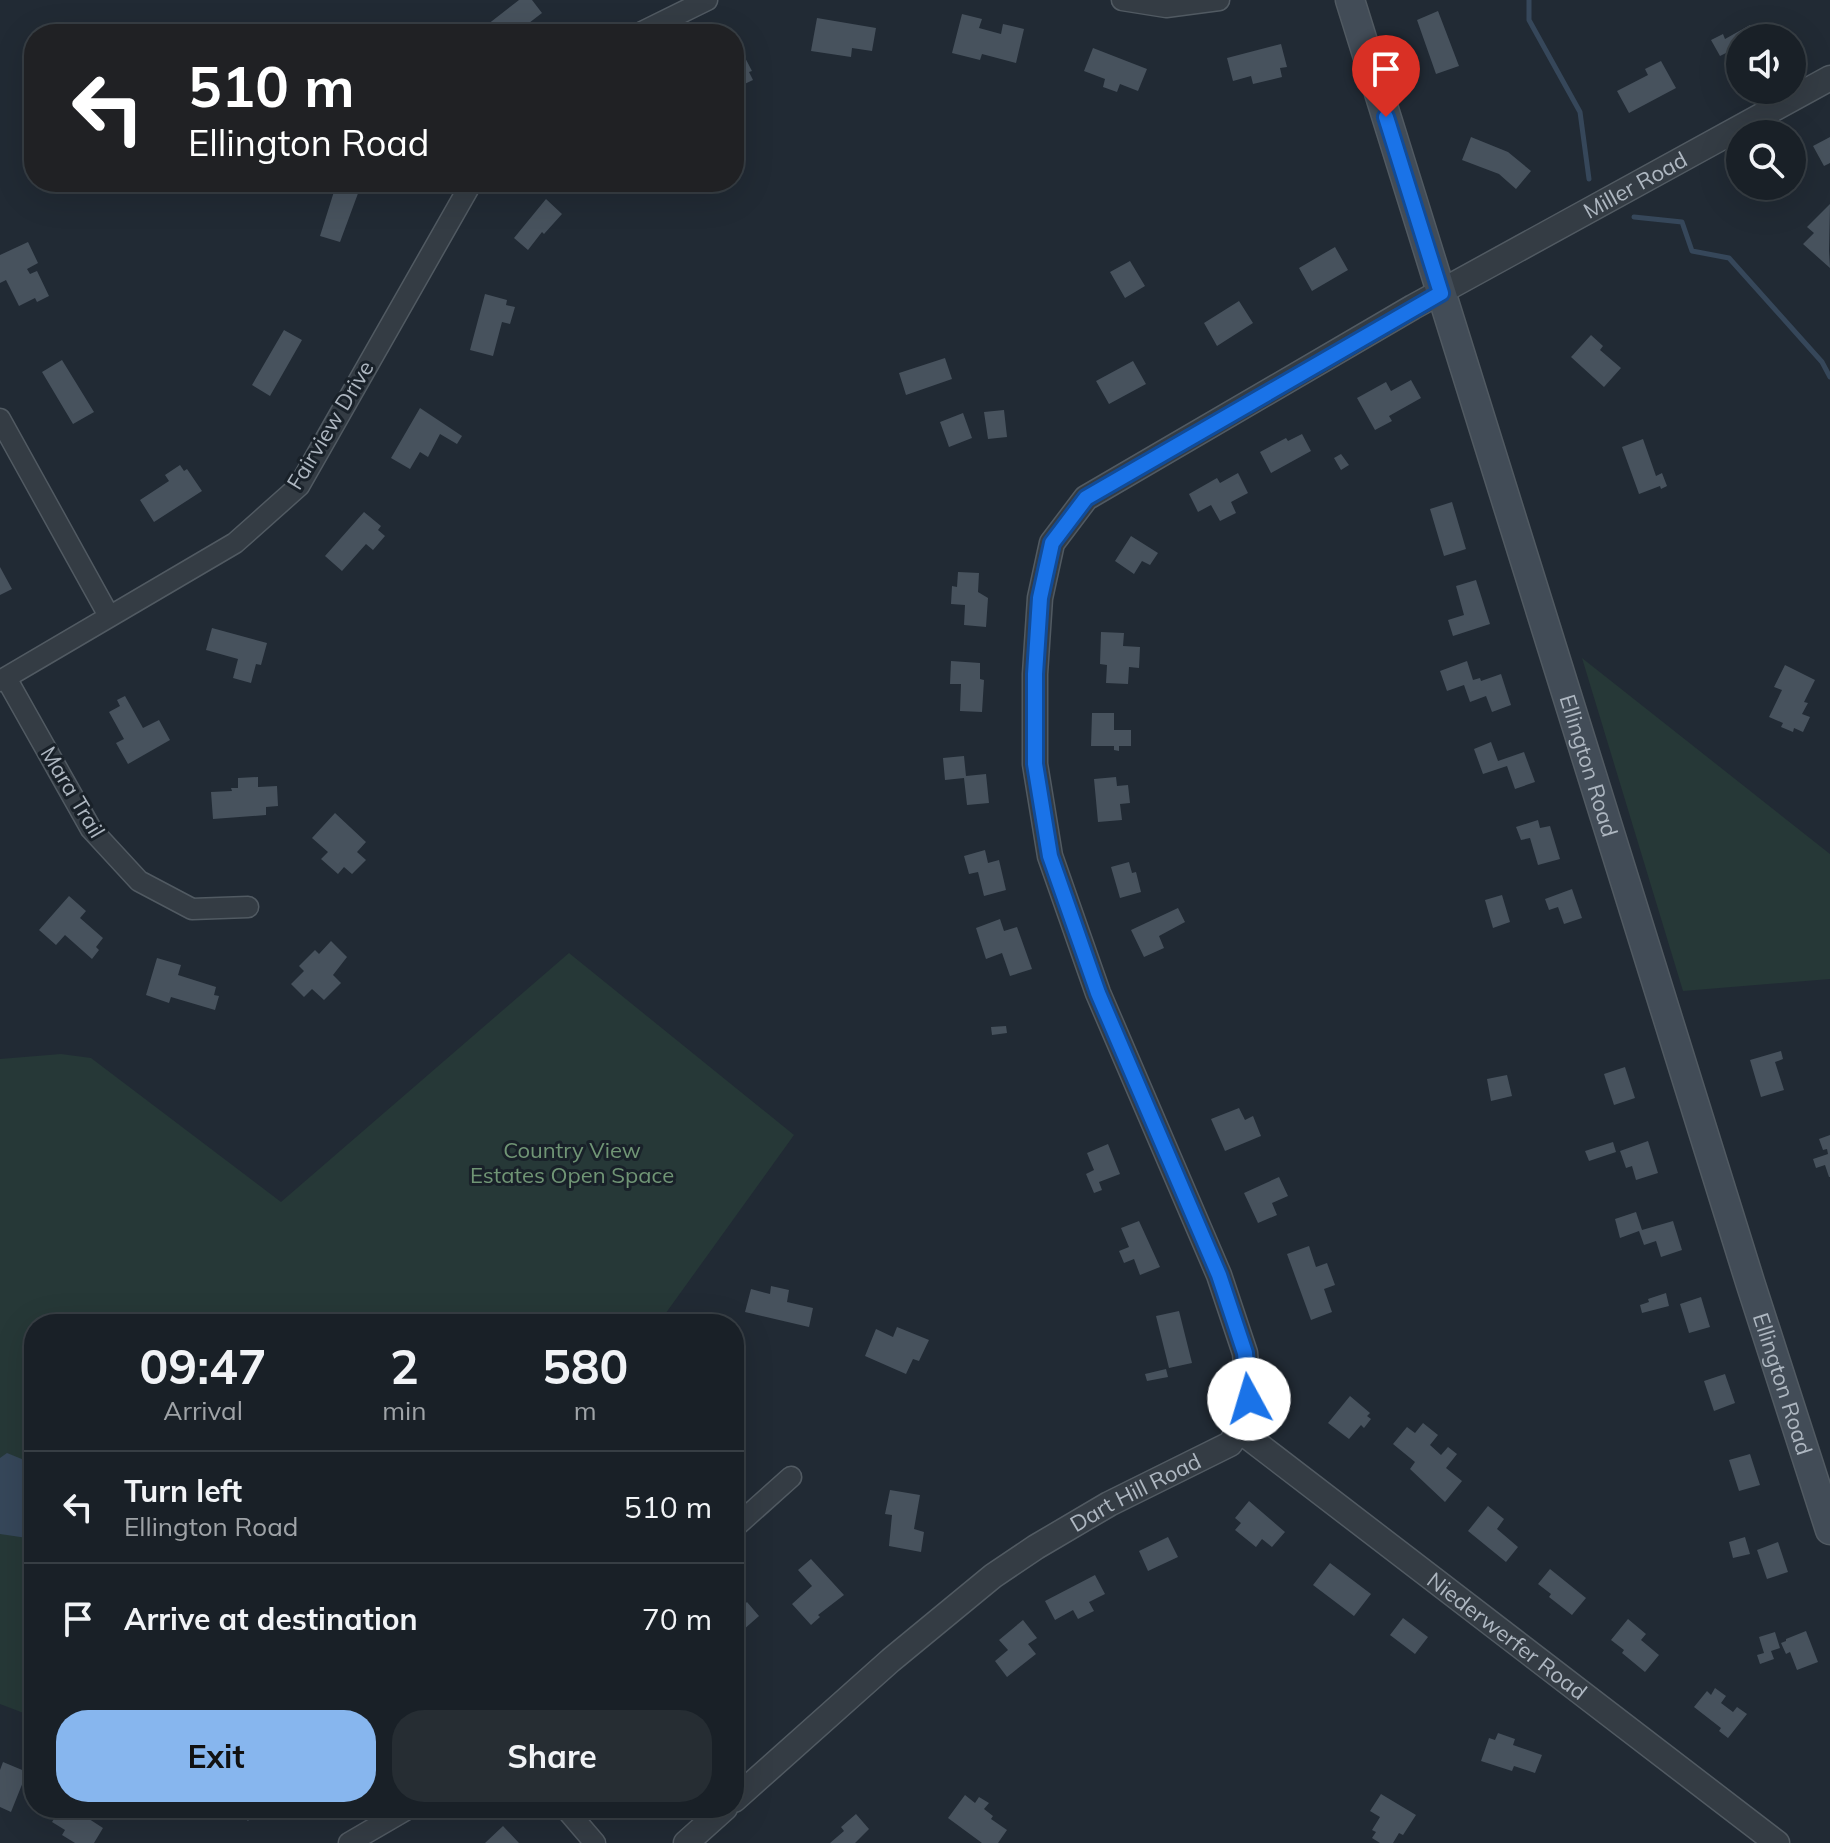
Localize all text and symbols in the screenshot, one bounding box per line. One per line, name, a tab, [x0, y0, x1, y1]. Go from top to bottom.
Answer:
map controls	[1726, 24, 1806, 200]
button: sound	[1726, 24, 1806, 104]
pin	[1352, 35, 1420, 117]
icon: arrive	[1364, 47, 1408, 91]
text: 510 m	[188, 51, 355, 121]
icon: left	[56, 56, 160, 160]
text: Ellington Road	[188, 120, 429, 165]
button: search	[1726, 120, 1806, 200]
street label: Miller Road	[1578, 145, 1692, 225]
street label: Fairview Drive	[280, 355, 380, 495]
street label: Ellington Road	[1554, 691, 1624, 840]
street label: Mara Trail	[35, 741, 111, 843]
park label: Country View Estates Open Space	[470, 1136, 674, 1189]
street label: Ellington Road	[1747, 1309, 1819, 1458]
text: 09:47	[140, 1336, 267, 1396]
text: 2	[390, 1336, 419, 1396]
text: 580	[542, 1336, 628, 1396]
position arrow	[1207, 1357, 1291, 1441]
text: Arrival	[163, 1394, 243, 1427]
text: min	[382, 1394, 426, 1427]
text: m	[574, 1394, 597, 1427]
street label: Dart Hill Road	[1065, 1447, 1206, 1538]
text: Turn left	[124, 1472, 242, 1510]
icon: left	[56, 1485, 100, 1529]
text: 510 m	[624, 1488, 712, 1526]
text: Ellington Road	[124, 1510, 298, 1543]
street label: Niederwerfer Road	[1422, 1566, 1593, 1706]
icon: arrive	[56, 1597, 100, 1641]
text: Arrive at destination	[124, 1600, 418, 1638]
text: 70 m	[642, 1600, 712, 1638]
button: Exit	[56, 1710, 376, 1802]
button: Share	[392, 1710, 712, 1802]

